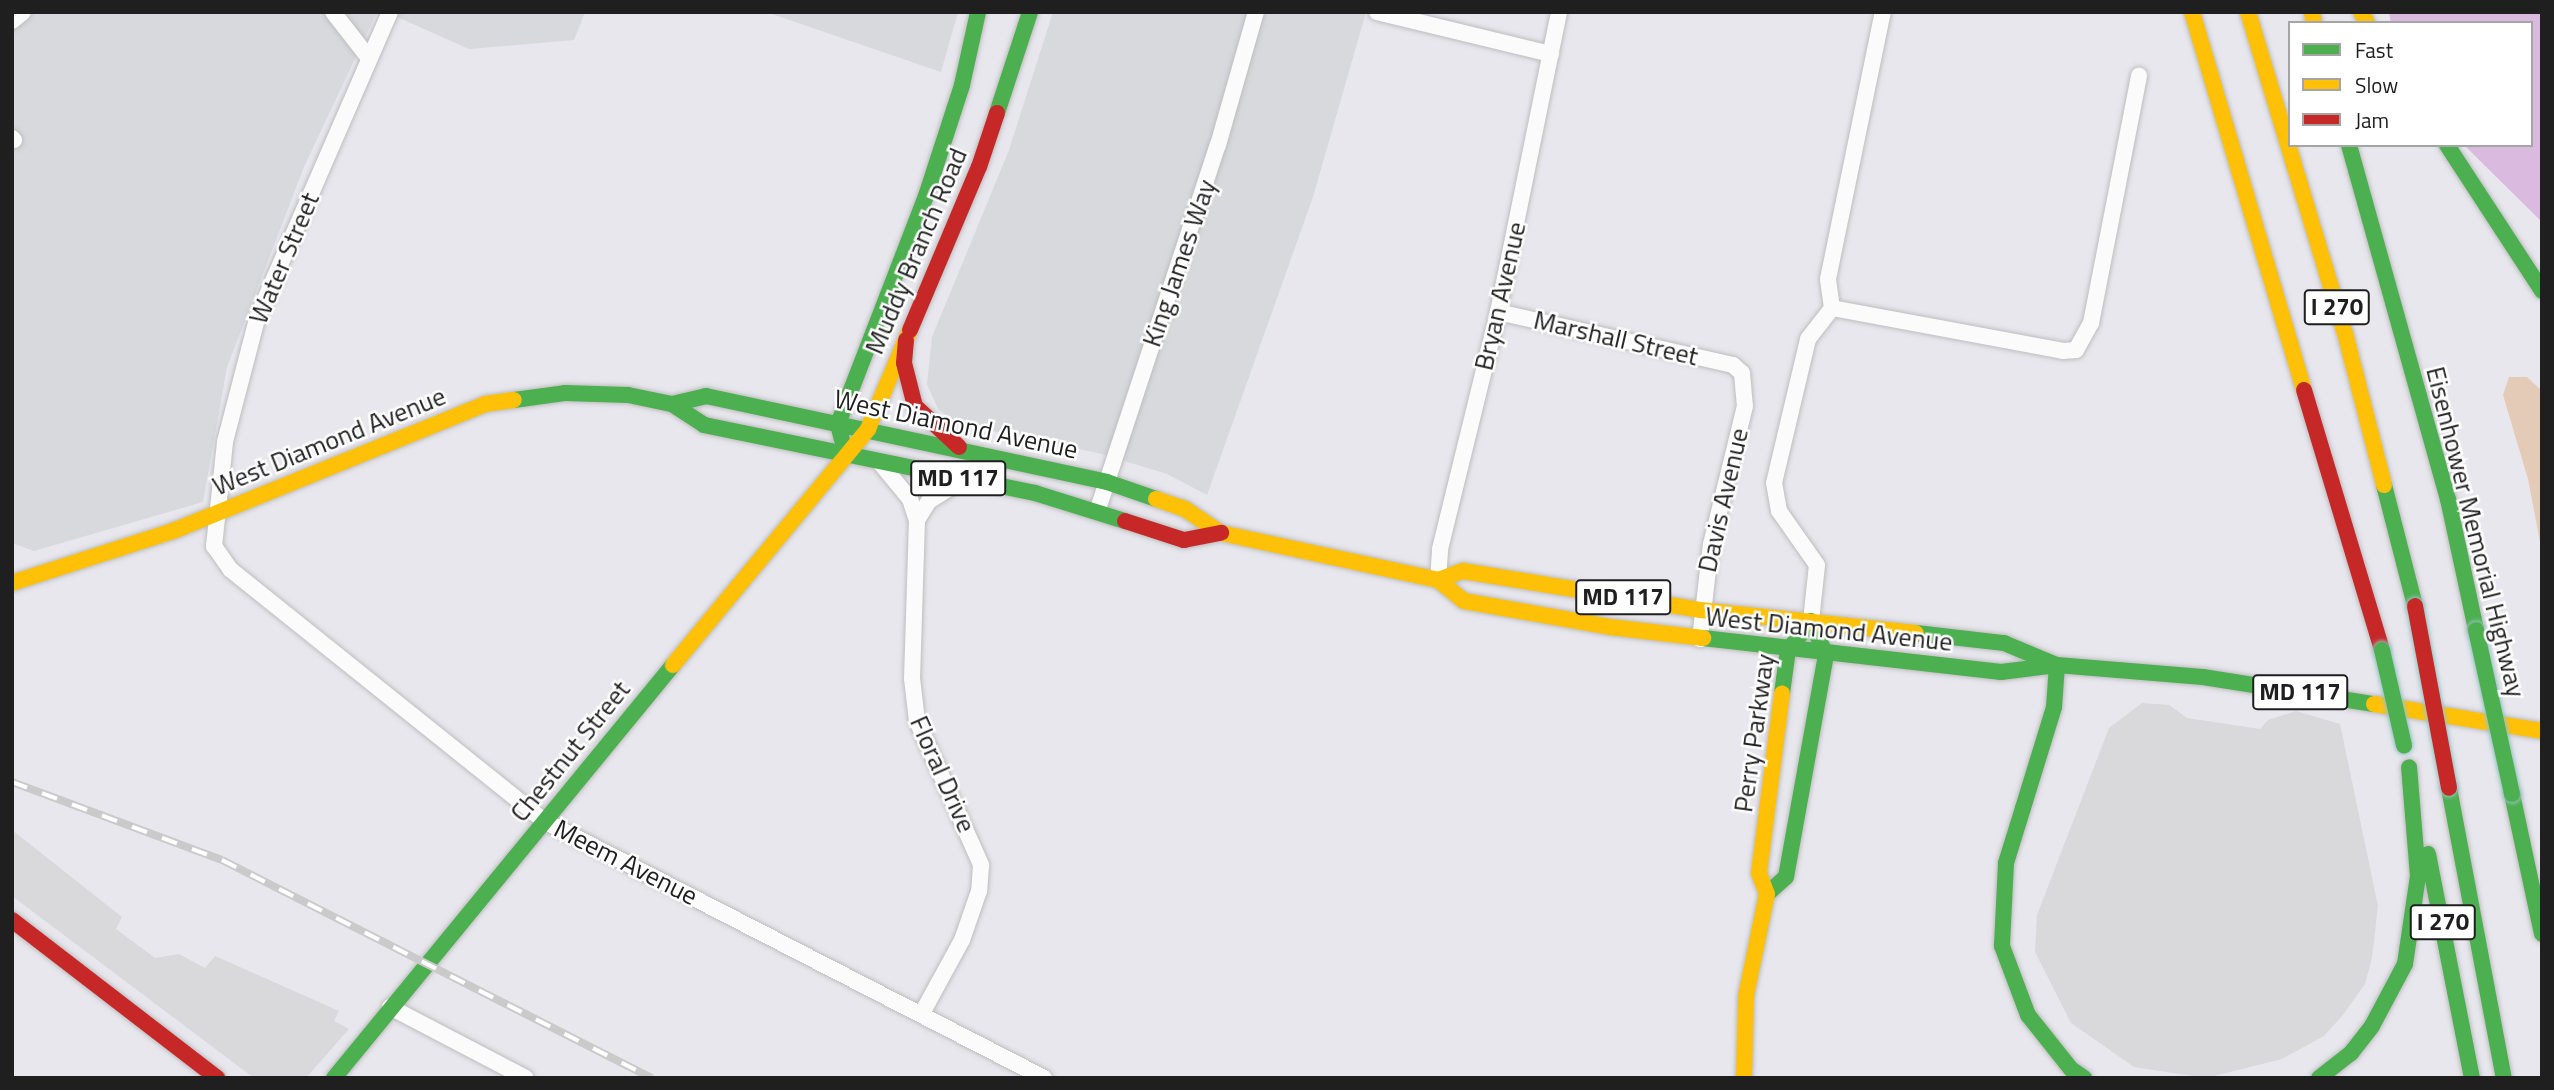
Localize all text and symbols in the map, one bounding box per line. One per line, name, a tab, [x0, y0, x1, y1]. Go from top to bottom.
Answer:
legend	[2288, 21, 2533, 147]
text: Fast	[2355, 34, 2393, 66]
text: Slow	[2355, 69, 2398, 101]
text: Jam	[2355, 104, 2389, 136]
street label: Muddy Branch Road	[859, 143, 973, 359]
street label: King James Way	[1136, 175, 1222, 351]
street label: Water Street	[242, 188, 326, 328]
street label: Bryan Avenue	[1468, 219, 1532, 373]
road number: I 270	[2304, 286, 2370, 328]
street label: Marshall Street	[1531, 304, 1701, 372]
street label: Eisenhower Memorial Highway	[2420, 363, 2532, 701]
street label: West Diamond Avenue	[208, 380, 450, 502]
street label: West Diamond Avenue	[831, 383, 1081, 465]
street label: Davis Avenue	[1691, 425, 1755, 575]
road number: MD 117	[909, 458, 1007, 499]
road number: MD 117	[1574, 576, 1672, 618]
street label: West Diamond Avenue	[1704, 601, 1954, 657]
street label: Perry Parkway	[1727, 652, 1781, 814]
road number: MD 117	[2251, 672, 2349, 712]
street label: Chestnut Street	[504, 674, 636, 828]
street label: Floral Drive	[904, 711, 982, 837]
street label: Meem Avenue	[549, 813, 703, 911]
road number: I 270	[2410, 902, 2476, 942]

